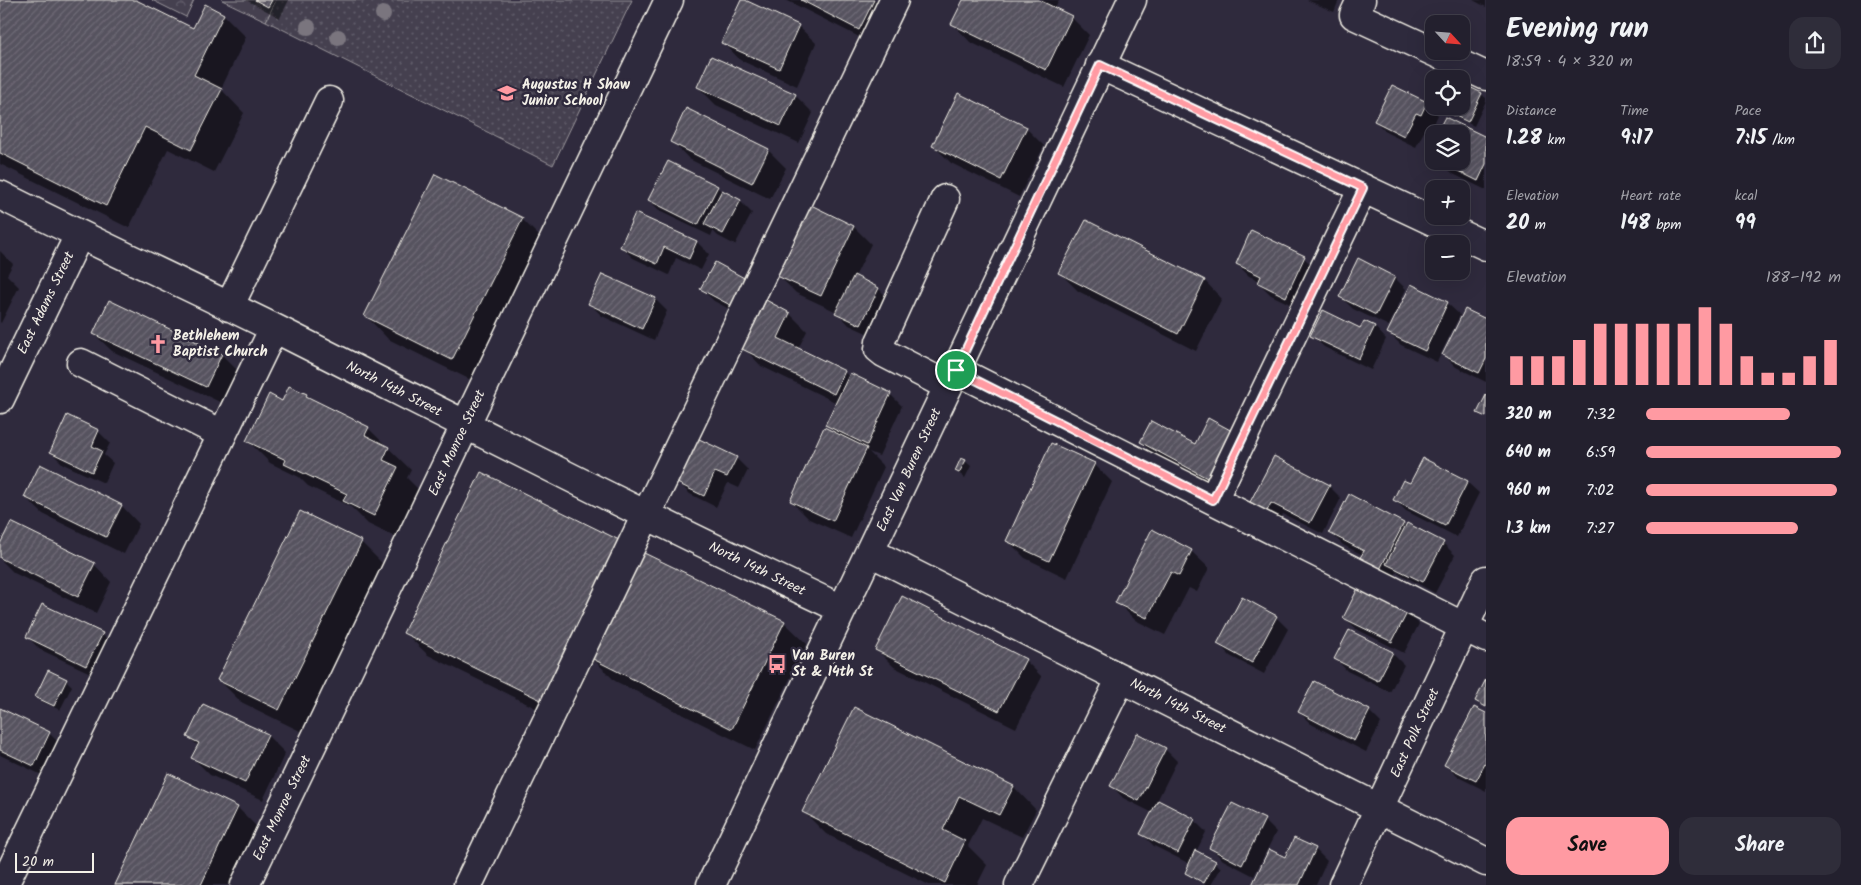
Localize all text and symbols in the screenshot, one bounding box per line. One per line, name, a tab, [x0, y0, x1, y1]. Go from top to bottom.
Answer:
text: Evening run	[1506, 7, 1649, 52]
north arrow	[1425, 15, 1470, 60]
map controls	[1425, 15, 1470, 280]
button: share	[1789, 17, 1841, 69]
text: 18:59 · 4 × 320 m	[1506, 49, 1633, 74]
button: locate	[1425, 70, 1470, 115]
place label: Augustus H Shaw Junior School	[522, 74, 631, 112]
school or university icon: Augustus H Shaw Junior School	[496, 82, 518, 104]
text: Distance	[1506, 100, 1556, 122]
text: Time	[1620, 100, 1649, 122]
text: Pace	[1735, 100, 1761, 122]
text: 1.28	[1506, 122, 1542, 155]
text: 9:17	[1620, 122, 1652, 155]
text: 7:15	[1735, 122, 1767, 155]
button: layers	[1425, 125, 1470, 170]
text: km	[1542, 129, 1565, 151]
text: /km	[1767, 129, 1795, 151]
button: +	[1425, 180, 1470, 225]
text: Elevation	[1506, 185, 1559, 207]
text: Heart rate	[1620, 185, 1681, 207]
text: kcal	[1735, 185, 1757, 207]
text: 20	[1506, 207, 1529, 240]
text: 148	[1620, 207, 1651, 240]
text: 99	[1735, 207, 1756, 240]
text: m	[1529, 214, 1546, 236]
text: bpm	[1651, 214, 1681, 236]
button: −	[1425, 235, 1470, 280]
street label: East Adams Street	[12, 247, 81, 358]
text: Elevation	[1506, 265, 1567, 290]
text: 188–192 m	[1766, 265, 1841, 290]
place label: Bethlehem Baptist Church	[173, 325, 268, 363]
church icon: Bethlehem Baptist Church	[147, 333, 169, 355]
pin	[935, 349, 977, 391]
street label: North 14th Street	[342, 355, 446, 423]
icon: arrive	[942, 356, 970, 384]
street label: East Monroe Street	[423, 386, 492, 500]
text: 320 m	[1506, 402, 1552, 427]
text: 7:32	[1586, 402, 1616, 427]
street label: East Van Buren Street	[871, 404, 948, 535]
text: 640 m	[1506, 440, 1551, 465]
text: 6:59	[1586, 440, 1615, 465]
text: 960 m	[1506, 478, 1550, 503]
text: 7:02	[1586, 478, 1615, 503]
text: 1.3 km	[1506, 516, 1551, 541]
text: 7:27	[1586, 516, 1614, 541]
street label: North 14th Street	[705, 536, 810, 602]
place label: Van Buren St & 14th St	[792, 645, 874, 683]
bus stop icon: Van Buren St & 14th St	[766, 653, 788, 675]
street label: North 14th Street	[1126, 672, 1230, 740]
street label: East Polk Street	[1385, 684, 1446, 782]
street label: East Monroe Street	[247, 751, 317, 865]
button: Save	[1506, 817, 1669, 875]
button: Share	[1679, 817, 1841, 875]
scale bar	[15, 850, 94, 873]
text: 20 m	[22, 851, 54, 873]

